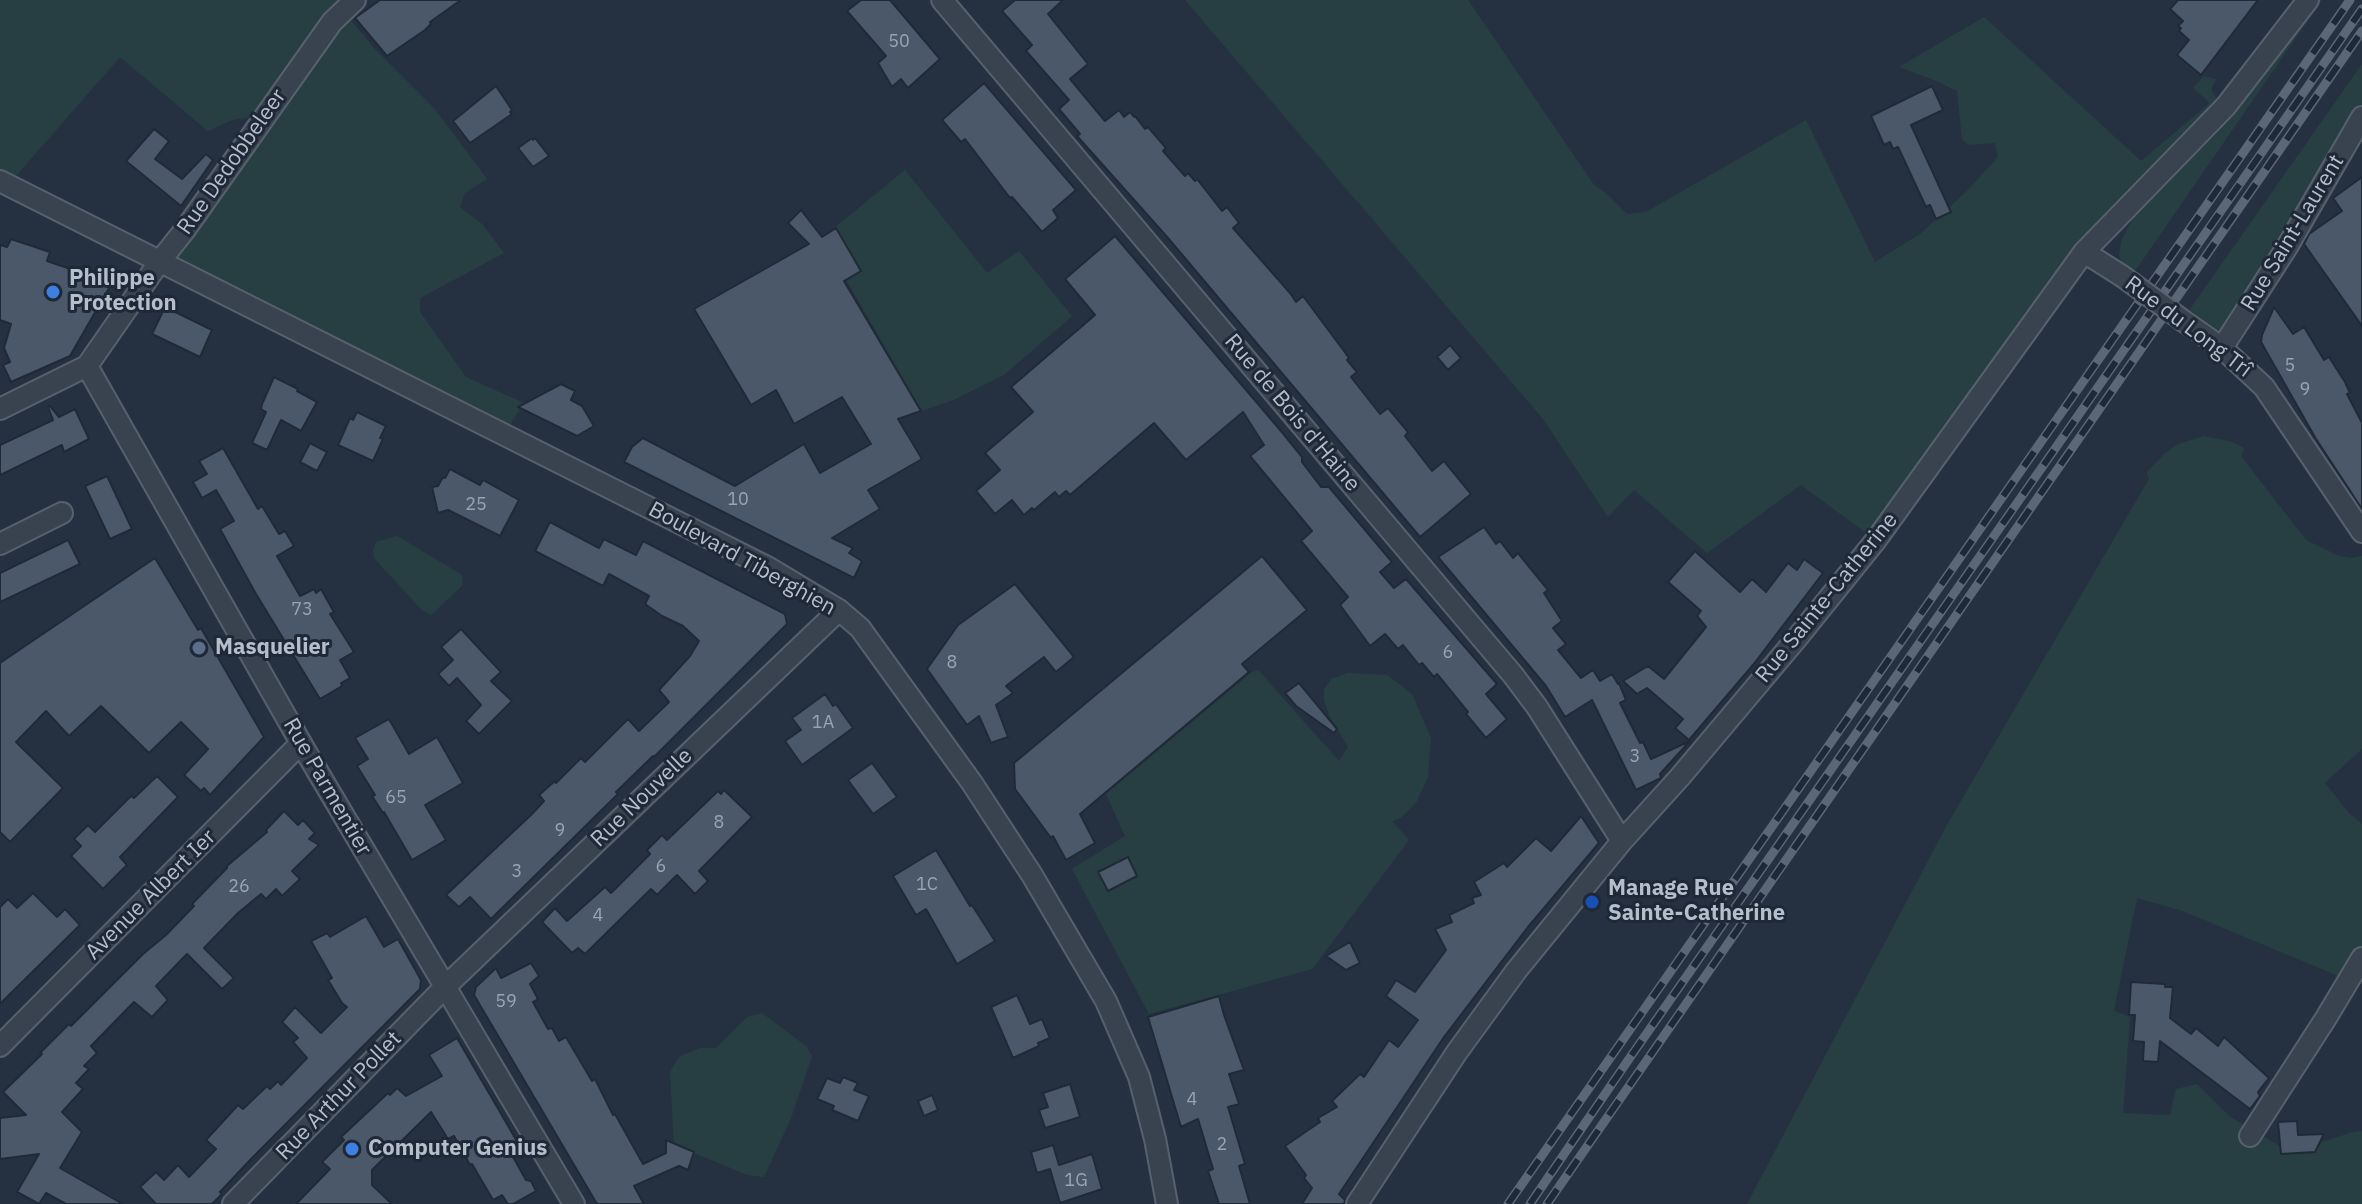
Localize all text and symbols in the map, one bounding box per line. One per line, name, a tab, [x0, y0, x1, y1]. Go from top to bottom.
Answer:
house number: 50	[888, 31, 910, 53]
street label: Rue Dedobbeleer	[172, 84, 292, 240]
street label: Rue Saint-Laurent	[2236, 150, 2350, 316]
place label: Philippe Protection	[69, 266, 177, 318]
street label: Rue du Long Trî	[2119, 271, 2257, 383]
marker: Philippe Protection	[44, 283, 62, 301]
street label: Rue de Bois d'Haine	[1218, 329, 1366, 497]
house number: 5	[2285, 355, 2295, 377]
house number: 9	[2300, 379, 2310, 401]
house number: 10	[727, 489, 749, 511]
house number: 25	[465, 494, 487, 516]
street label: Boulevard Tiberghien	[644, 497, 840, 621]
street label: Rue Sainte-Catherine	[1750, 508, 1904, 688]
house number: 73	[291, 599, 313, 621]
place label: Masquelier	[215, 635, 330, 661]
marker: Masquelier	[190, 639, 208, 657]
house number: 6	[1443, 642, 1453, 664]
house number: 8	[947, 652, 957, 674]
house number: 1A	[812, 712, 834, 734]
street label: Rue Parmentier	[277, 714, 377, 860]
street label: Rue Nouvelle	[586, 743, 698, 853]
house number: 3	[1630, 746, 1640, 768]
house number: 65	[385, 787, 407, 809]
house number: 8	[714, 812, 724, 834]
house number: 9	[555, 820, 565, 842]
street label: Avenue Albert Ier	[80, 824, 222, 966]
house number: 6	[656, 856, 666, 878]
house number: 3	[512, 861, 522, 883]
house number: 1C	[916, 874, 938, 896]
house number: 26	[228, 876, 250, 898]
place label: Manage Rue Sainte-Catherine	[1608, 876, 1785, 928]
marker: Manage Rue Sainte-Catherine	[1583, 893, 1601, 911]
house number: 4	[593, 905, 603, 927]
house number: 59	[495, 991, 517, 1013]
street label: Rue Arthur Pollet	[271, 1026, 407, 1166]
house number: 4	[1187, 1089, 1197, 1111]
house number: 2	[1217, 1134, 1227, 1156]
place label: Computer Genius	[368, 1136, 547, 1162]
marker: Computer Genius	[343, 1140, 361, 1158]
house number: 1G	[1064, 1170, 1088, 1192]

